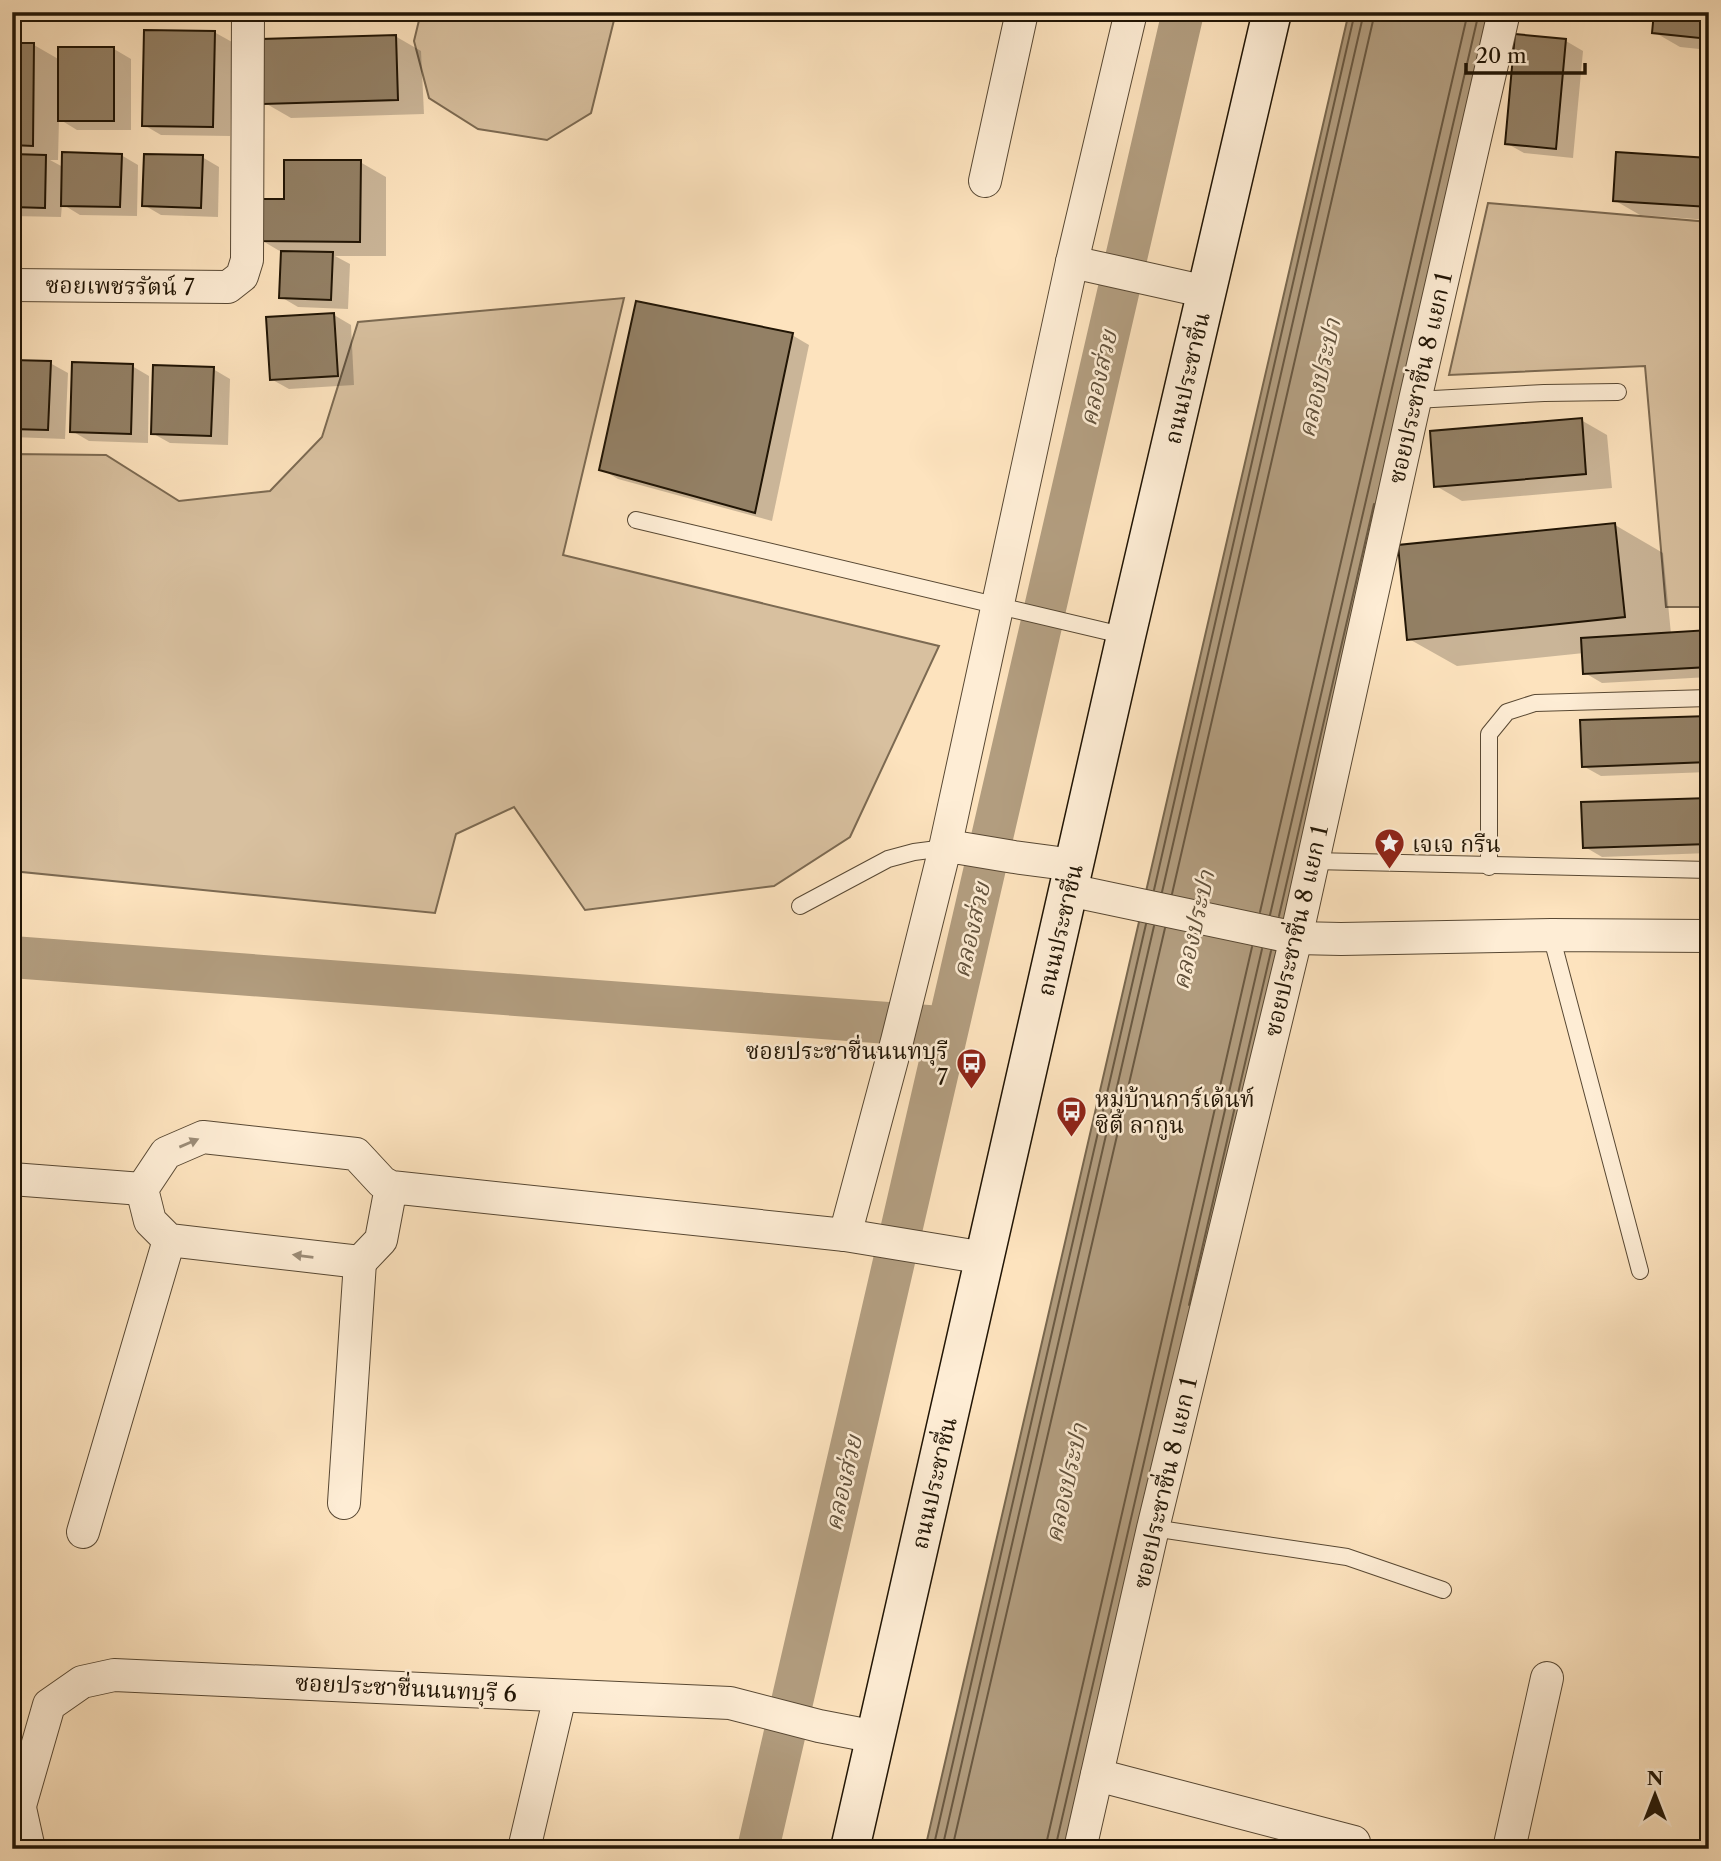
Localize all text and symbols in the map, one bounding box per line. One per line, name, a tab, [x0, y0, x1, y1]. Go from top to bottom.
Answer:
scale bar	[1466, 32, 1584, 76]
text: 20 m	[1476, 43, 1527, 68]
street label: ซอยประชาชื่น 8 แยก 1	[1379, 269, 1458, 486]
street label: ซอยเพชรรัตน์ 7	[45, 271, 195, 301]
street label: ถนนประชาชื่น	[1155, 309, 1216, 447]
water label: คลองประปา	[1291, 314, 1347, 440]
water label: คลองส่วย	[1073, 326, 1123, 429]
street label: ซอยประชาชื่น 8 แยก 1	[1255, 822, 1334, 1039]
place icon: เจเจ กรีน	[1372, 827, 1406, 871]
place label: เจเจ กรีน	[1412, 830, 1501, 858]
street label: ถนนประชาชื่น	[1028, 861, 1089, 999]
water label: คลองประปา	[1165, 866, 1221, 992]
water label: คลองส่วย	[946, 878, 996, 981]
place label: ซอยประชาชื่นนนทบุรี 7	[746, 1034, 949, 1091]
bus stop icon: ซอยประชาชื่นนนทบุรี 7	[954, 1047, 988, 1091]
place label: หมู่บ้านการ์เด้นท์ ซิตี้ ลากูน	[1095, 1085, 1255, 1140]
bus stop icon: หมู่บ้านการ์เด้นท์ ซิตี้ ลากูน	[1055, 1095, 1089, 1139]
one-way arrow	[179, 1137, 200, 1148]
one-way arrow	[292, 1250, 314, 1261]
street label: ซอยประชาชื่น 8 แยก 1	[1124, 1374, 1203, 1591]
street label: ถนนประชาชื่น	[902, 1414, 963, 1552]
water label: คลองประปา	[1038, 1419, 1094, 1545]
water label: คลองส่วย	[818, 1431, 868, 1534]
street label: ซอยประชาชื่นนนทบุรี 6	[294, 1665, 518, 1709]
north arrow	[1620, 1759, 1690, 1829]
text: N	[1647, 1767, 1663, 1790]

